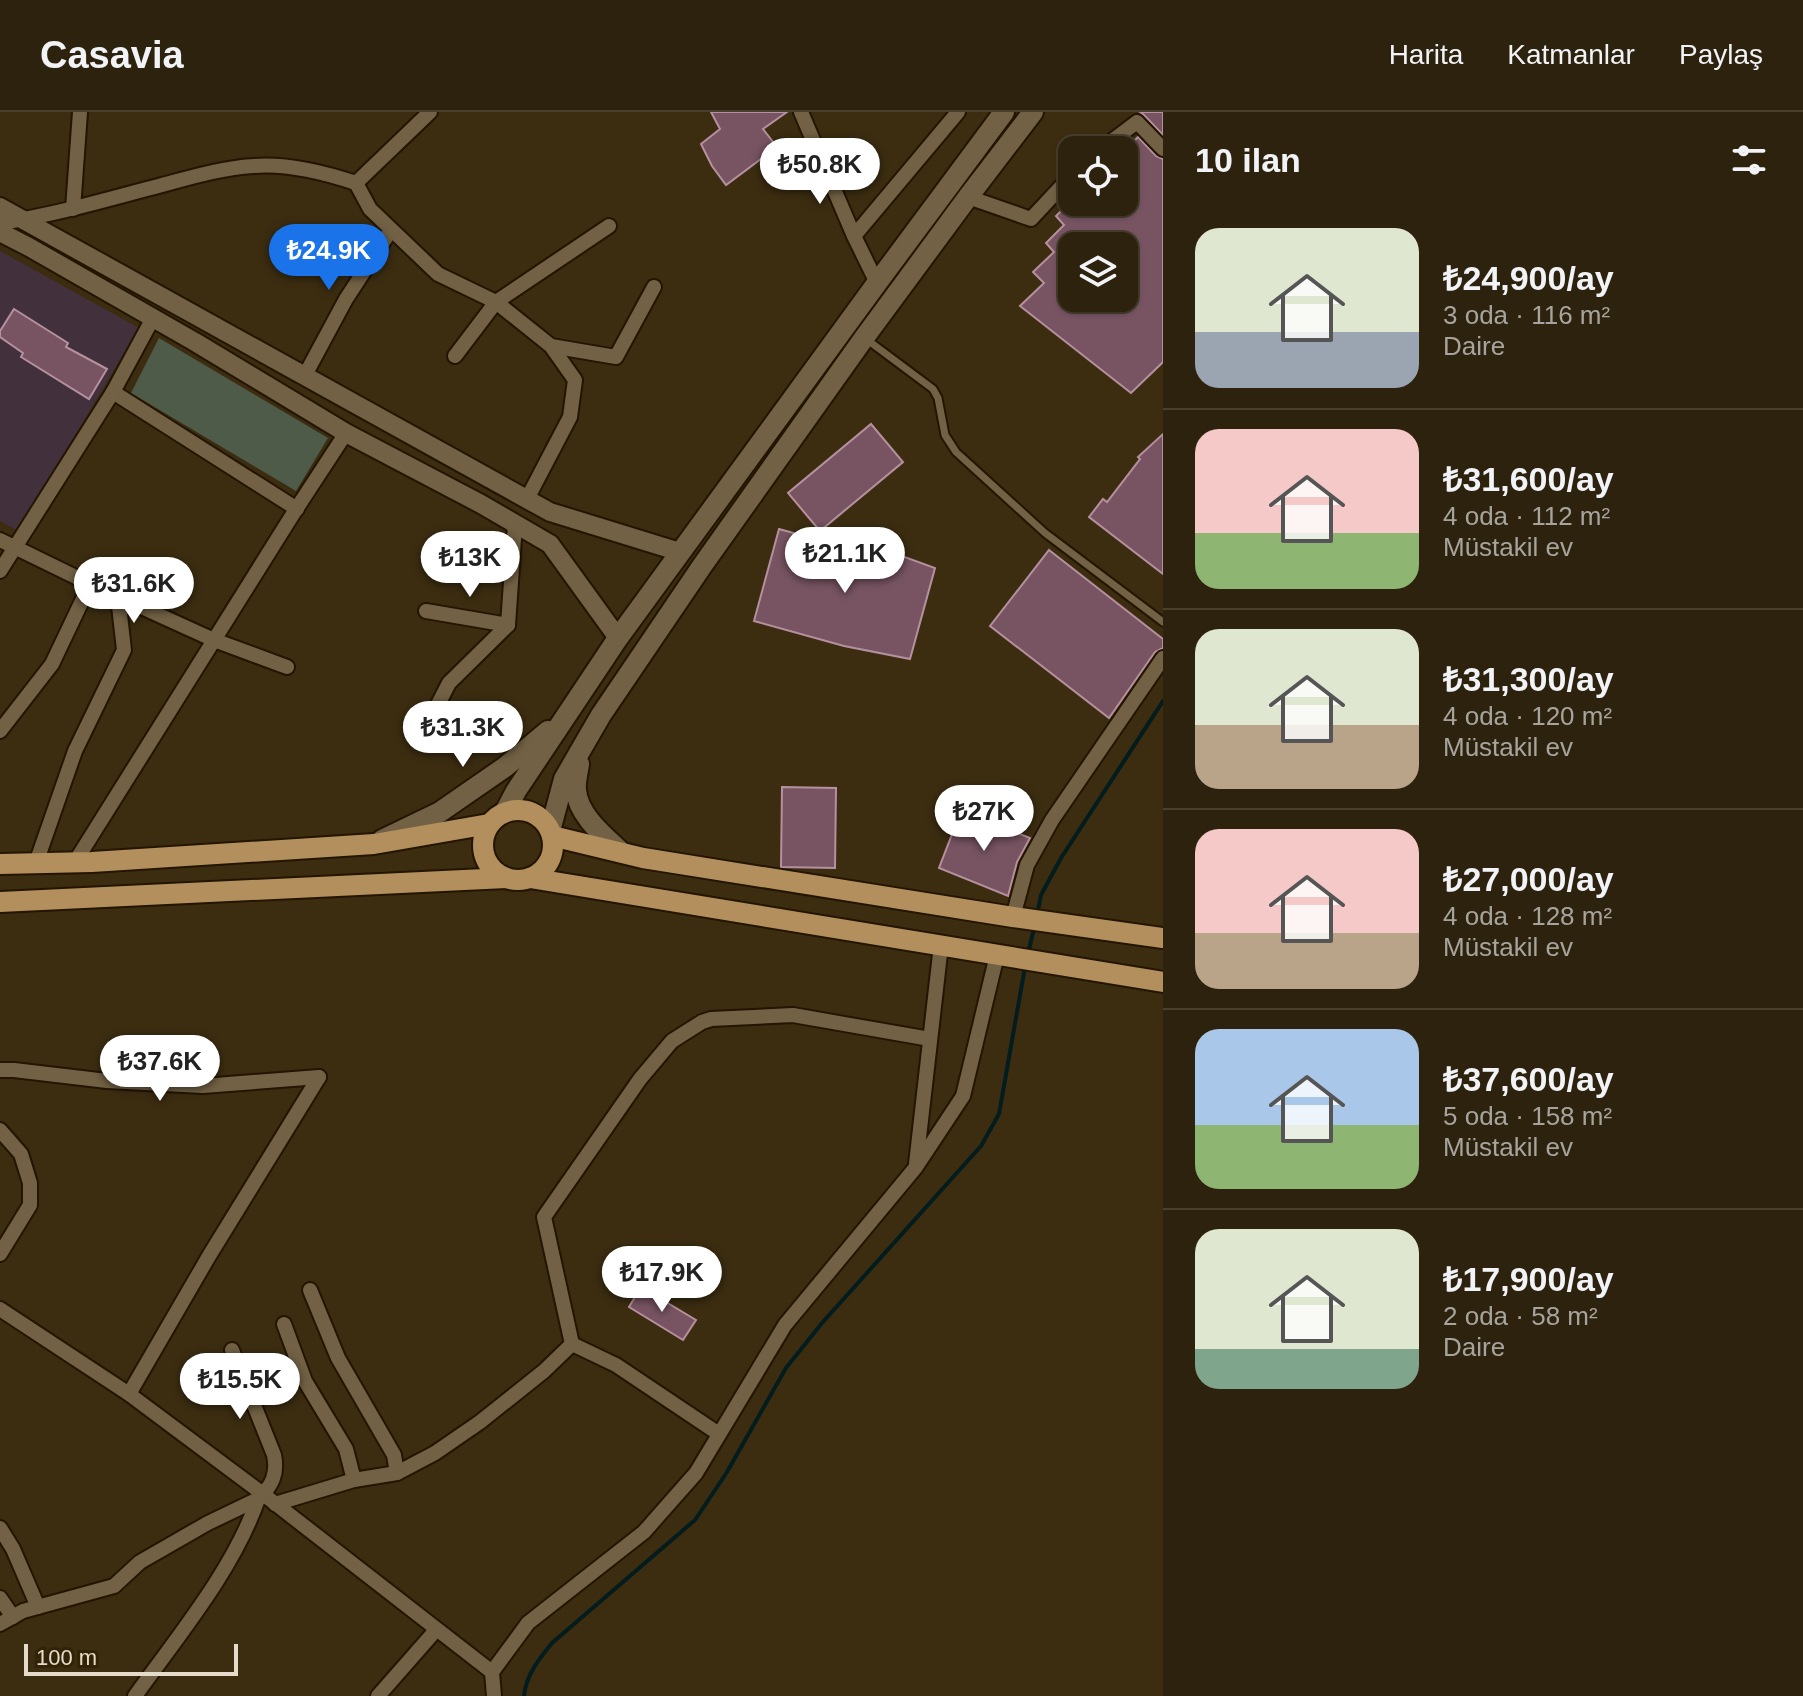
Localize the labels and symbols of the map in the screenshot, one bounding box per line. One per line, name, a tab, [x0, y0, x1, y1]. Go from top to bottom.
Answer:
pin: ₺50.8K	[755, 138, 885, 206]
pin: ₺24.9K	[264, 224, 394, 292]
pin: ₺21.1K	[780, 527, 910, 595]
pin: ₺13K	[423, 531, 517, 599]
pin: ₺31.6K	[69, 557, 199, 625]
pin: ₺31.3K	[398, 701, 528, 769]
pin: ₺27K	[937, 785, 1031, 853]
pin: ₺37.6K	[95, 1035, 225, 1103]
pin: ₺17.9K	[597, 1246, 727, 1314]
pin: ₺15.5K	[175, 1353, 305, 1421]
scale bar	[24, 1640, 238, 1676]

